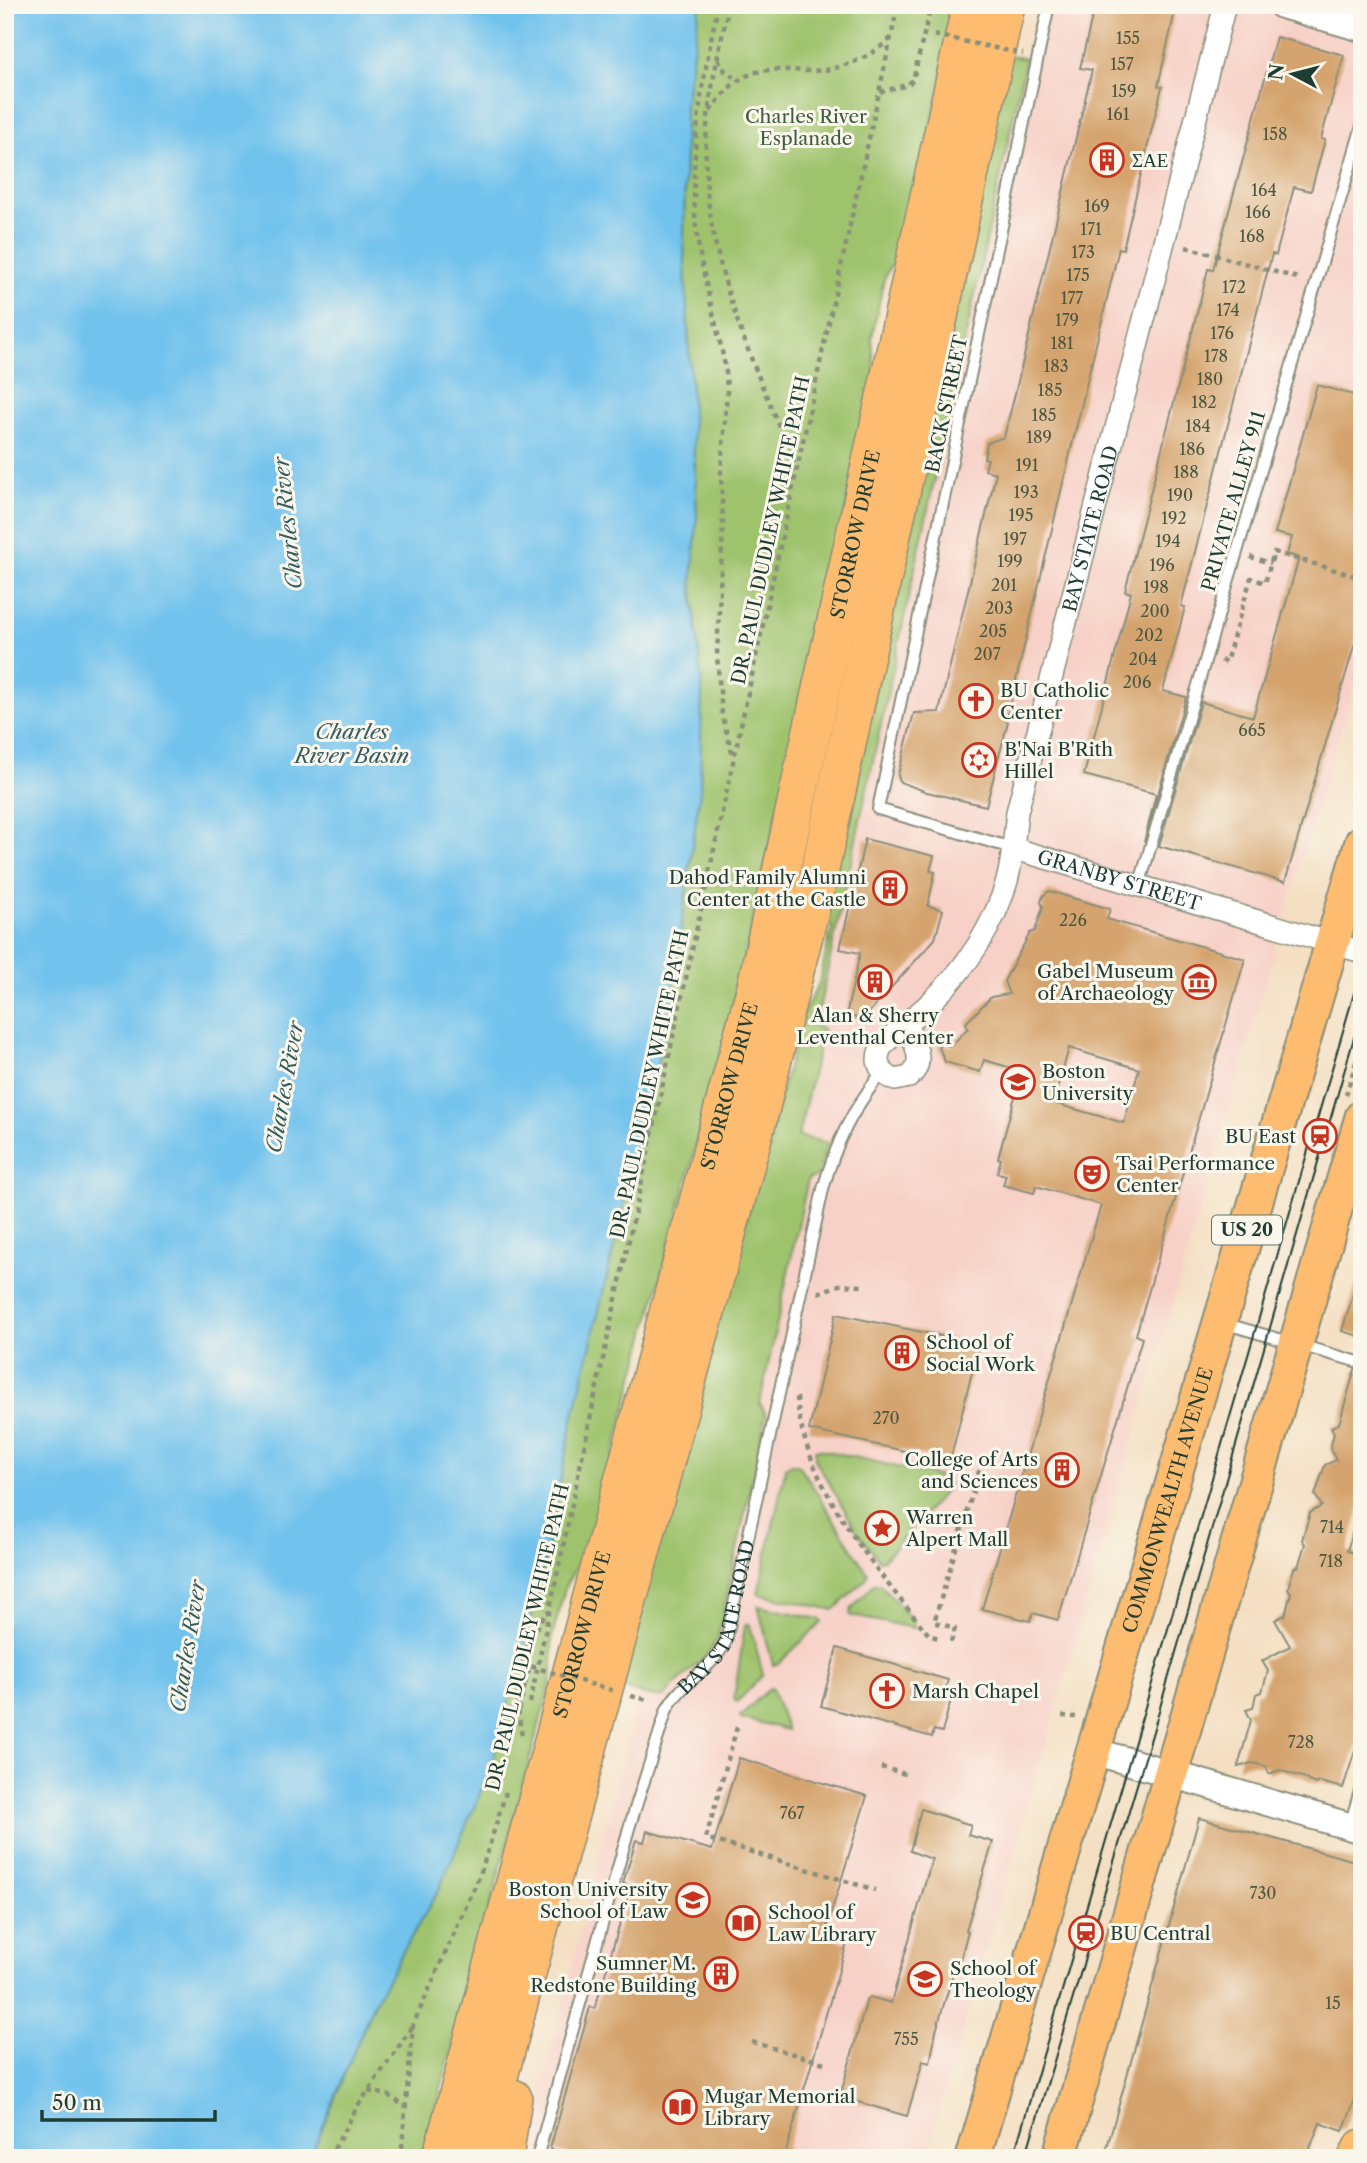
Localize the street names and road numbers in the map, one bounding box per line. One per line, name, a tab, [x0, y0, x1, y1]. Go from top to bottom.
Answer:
street label: BACK STREET	[921, 332, 972, 475]
street label: DR. PAUL DUDLEY WHITE PATH	[727, 374, 814, 686]
street label: PRIVATE ALLEY 911	[1197, 408, 1270, 594]
street label: BAY STATE ROAD	[1058, 443, 1123, 614]
street label: STORROW DRIVE	[826, 448, 885, 621]
street label: GRANBY STREET	[1035, 845, 1204, 916]
street label: DR. PAUL DUDLEY WHITE PATH	[606, 928, 693, 1240]
street label: STORROW DRIVE	[696, 1000, 763, 1172]
road number: US 20	[1212, 1216, 1282, 1245]
street label: COMMONWEALTH AVENUE	[1118, 1365, 1218, 1636]
street label: DR. PAUL DUDLEY WHITE PATH	[481, 1481, 574, 1793]
street label: BAY STATE ROAD	[673, 1538, 759, 1699]
street label: STORROW DRIVE	[549, 1549, 616, 1721]

